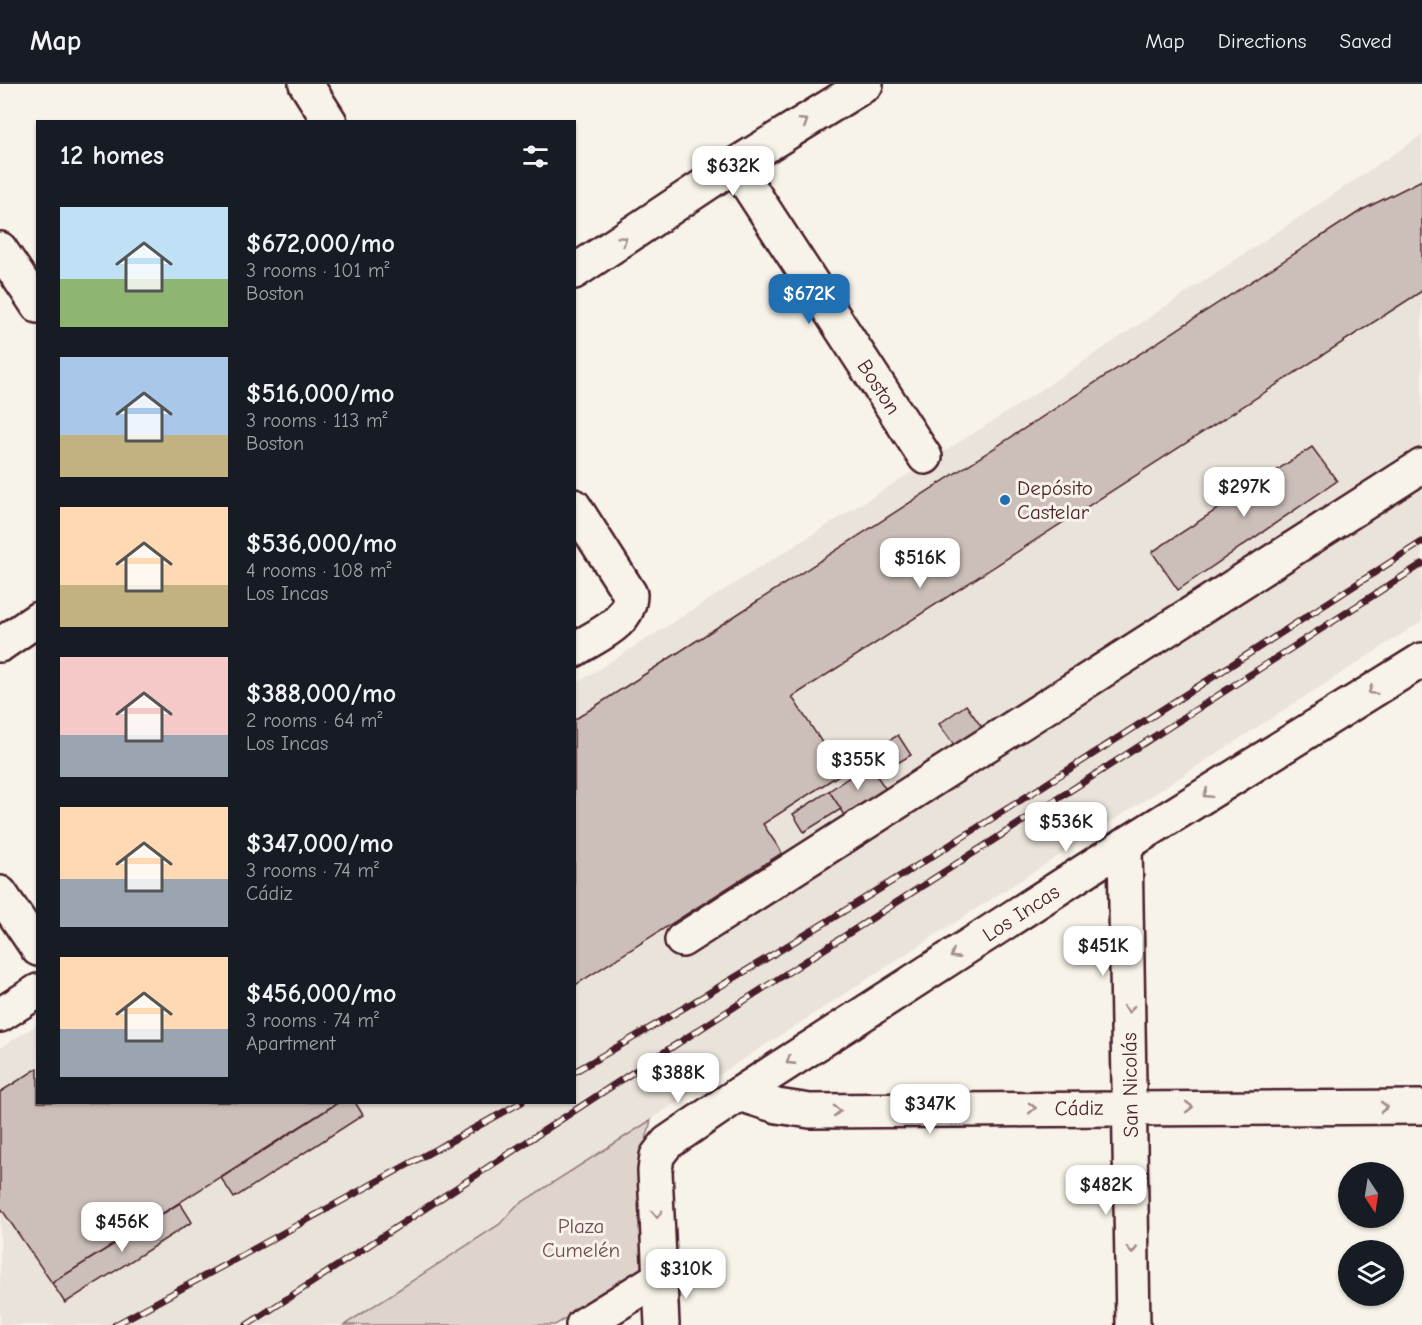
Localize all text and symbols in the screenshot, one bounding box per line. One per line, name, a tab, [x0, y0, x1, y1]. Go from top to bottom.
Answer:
text: Map	[30, 25, 81, 57]
text: Map	[1145, 29, 1185, 53]
text: Directions	[1218, 29, 1307, 53]
text: Saved	[1340, 29, 1392, 53]
one-way arrow	[798, 118, 808, 130]
icon: filters	[519, 140, 552, 173]
text: 12 homes	[60, 141, 164, 171]
pin: $632K	[691, 146, 775, 197]
text: $632K	[706, 154, 760, 177]
text: $672,000/mo	[246, 229, 395, 259]
icon: home	[108, 231, 180, 303]
one-way arrow	[617, 235, 627, 247]
text: 3 rooms · 101 m²	[246, 259, 390, 282]
pin: $672K	[767, 274, 851, 325]
text: Boston	[246, 282, 304, 305]
text: $672K	[783, 282, 835, 305]
street label: Boston	[852, 355, 906, 419]
text: $516,000/mo	[246, 379, 394, 409]
icon: home	[108, 381, 180, 453]
text: 3 rooms · 113 m²	[246, 409, 387, 432]
text: Boston	[246, 432, 304, 455]
pin: $297K	[1202, 467, 1286, 518]
text: $297K	[1218, 475, 1270, 498]
place label: Depósito Castelar	[1017, 476, 1093, 524]
marker: Depósito Castelar	[998, 493, 1012, 507]
text: $536,000/mo	[246, 529, 397, 559]
icon: home	[108, 531, 180, 603]
pin: $516K	[878, 538, 962, 589]
text: $516K	[894, 546, 946, 569]
text: 4 rooms · 108 m²	[246, 559, 391, 582]
text: Los Incas	[246, 582, 328, 605]
text: $388,000/mo	[246, 679, 396, 709]
icon: home	[108, 681, 180, 753]
one-way arrow	[1368, 683, 1379, 694]
text: 2 rooms · 64 m²	[246, 709, 382, 732]
text: Los Incas	[246, 732, 328, 755]
pin: $355K	[816, 740, 900, 791]
text: $355K	[831, 748, 885, 771]
one-way arrow	[1203, 787, 1213, 799]
pin: $536K	[1024, 802, 1108, 853]
text: $536K	[1039, 810, 1093, 833]
text: $347,000/mo	[246, 829, 393, 859]
icon: home	[108, 831, 180, 903]
text: 3 rooms · 74 m²	[246, 859, 379, 882]
street label: Los Incas	[978, 879, 1064, 947]
text: Cádiz	[246, 882, 292, 905]
pin: $451K	[1061, 926, 1145, 977]
text: $451K	[1077, 934, 1129, 957]
one-way arrow	[950, 948, 960, 960]
text: $456,000/mo	[246, 979, 396, 1009]
icon: home	[108, 981, 180, 1053]
one-way arrow	[1122, 1004, 1135, 1013]
text: 3 rooms · 74 m²	[246, 1009, 379, 1032]
text: Apartment	[246, 1032, 336, 1055]
street label: San Nicolás	[1117, 1032, 1143, 1138]
pin: $388K	[636, 1053, 720, 1104]
one-way arrow	[786, 1053, 796, 1065]
text: $388K	[651, 1061, 705, 1084]
pin: $347K	[888, 1084, 972, 1135]
text: $347K	[904, 1092, 956, 1115]
street label: Cádiz	[1054, 1096, 1104, 1120]
one-way arrow	[1185, 1101, 1194, 1113]
one-way arrow	[1380, 1101, 1389, 1113]
one-way arrow	[1027, 1102, 1036, 1115]
one-way arrow	[832, 1105, 841, 1117]
north arrow	[1338, 1162, 1404, 1228]
map controls	[1338, 1162, 1404, 1306]
pin: $482K	[1064, 1165, 1148, 1216]
text: $482K	[1080, 1173, 1132, 1196]
pin: $456K	[80, 1202, 164, 1253]
text: $456K	[95, 1210, 149, 1233]
one-way arrow	[650, 1210, 663, 1219]
park label: Plaza Cumelén	[542, 1214, 620, 1262]
button: layers	[1338, 1240, 1404, 1306]
one-way arrow	[1126, 1245, 1138, 1254]
pin: $310K	[644, 1249, 728, 1300]
text: $310K	[660, 1257, 712, 1280]

